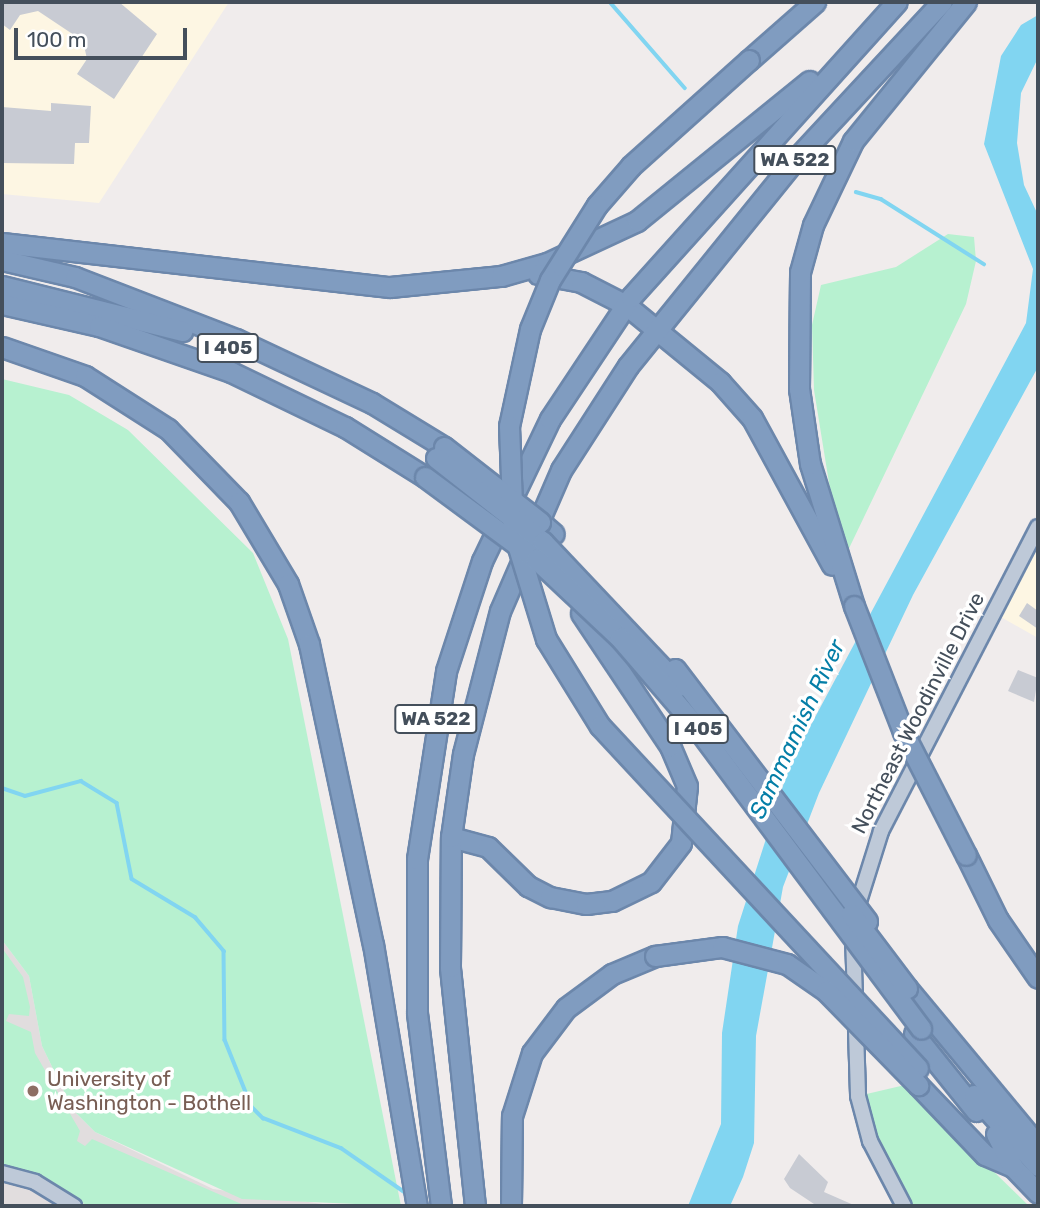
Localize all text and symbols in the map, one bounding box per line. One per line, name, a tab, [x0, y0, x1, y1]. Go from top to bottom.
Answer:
scale bar	[18, 14, 191, 58]
text: 100 m	[27, 27, 86, 52]
road number: WA 522	[753, 144, 837, 176]
road number: I 405	[196, 332, 260, 364]
street label: Northeast Woodinville Drive	[846, 588, 990, 838]
water label: Sammamish River	[743, 635, 851, 823]
road number: WA 522	[394, 704, 478, 734]
road number: I 405	[666, 714, 730, 744]
place label: University of Washington - Bothell	[47, 1066, 251, 1116]
marker: University of Washington - Bothell	[25, 1083, 41, 1099]

